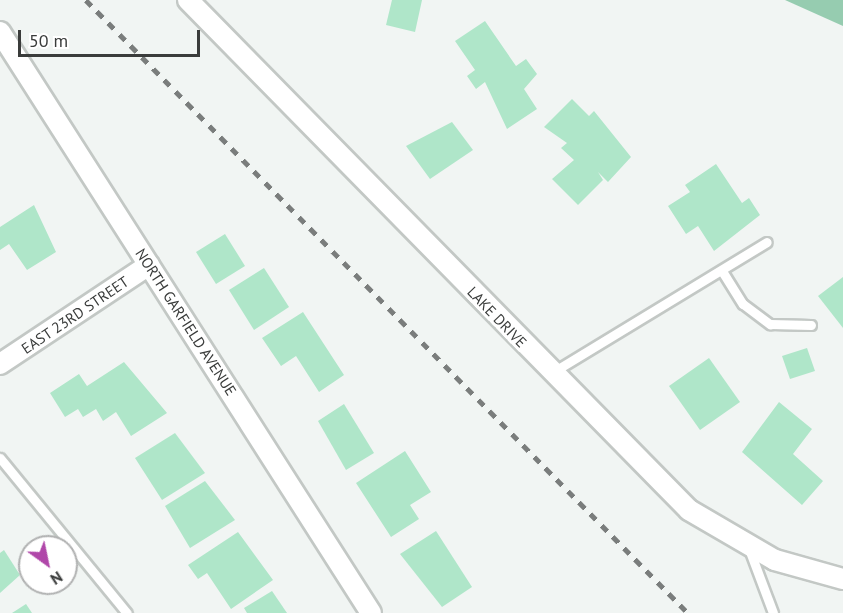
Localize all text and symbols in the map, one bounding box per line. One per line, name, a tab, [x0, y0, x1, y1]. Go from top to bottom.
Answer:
scale bar	[21, 18, 202, 56]
text: 50 m	[29, 29, 68, 52]
street label: NORTH GARFIELD AVENUE	[132, 245, 240, 399]
street label: EAST 23RD STREET	[18, 272, 132, 358]
street label: LAKE DRIVE	[464, 283, 530, 351]
north arrow	[18, 535, 78, 595]
text: N	[47, 567, 67, 590]

